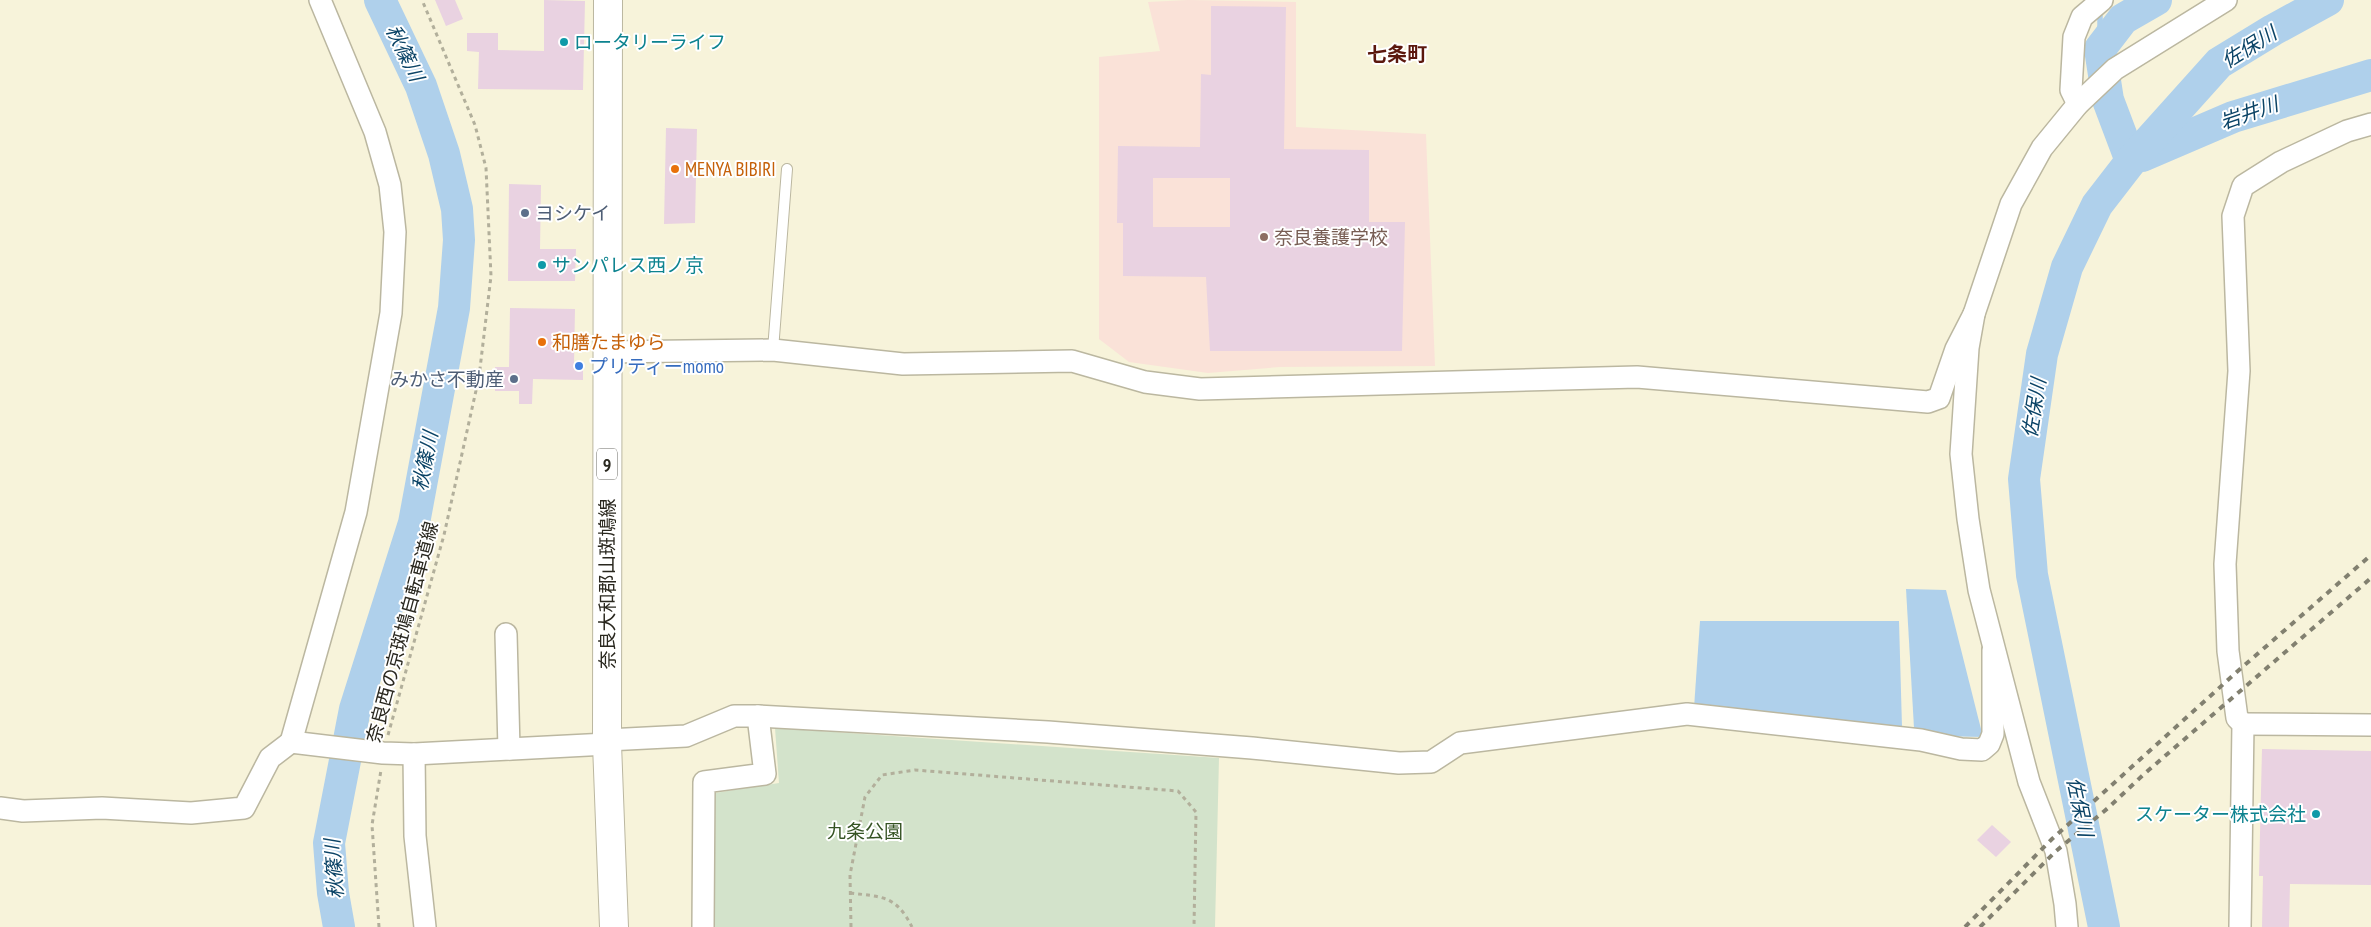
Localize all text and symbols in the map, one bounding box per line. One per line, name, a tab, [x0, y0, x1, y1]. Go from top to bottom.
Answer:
water label: 佐保川	[2217, 19, 2283, 74]
water label: 秋篠川	[380, 20, 431, 87]
place label: ロータリーライフ	[574, 30, 726, 54]
marker: ロータリーライフ	[558, 36, 570, 48]
district label: 七条町	[1367, 41, 1427, 67]
water label: 岩井川	[2216, 90, 2283, 135]
place label: MENYA BIBIRI	[685, 157, 776, 181]
marker: MENYA BIBIRI	[669, 163, 681, 175]
place label: ヨシケイ	[535, 201, 611, 225]
marker: ヨシケイ	[519, 207, 531, 219]
place label: 奈良養護学校	[1274, 225, 1388, 249]
marker: 奈良養護学校	[1258, 231, 1270, 243]
place label: サンパレス西ノ京	[552, 253, 704, 277]
marker: サンパレス西ノ京	[536, 259, 548, 271]
place label: 和膳たまゆら	[552, 330, 665, 354]
marker: 和膳たまゆら	[536, 336, 548, 348]
place label: プリティーmomo	[589, 354, 724, 378]
marker: プリティーmomo	[573, 360, 585, 372]
place label: みかさ不動産	[390, 367, 504, 391]
marker: みかさ不動産	[508, 373, 520, 385]
water label: 佐保川	[2016, 374, 2052, 440]
water label: 秋篠川	[407, 427, 444, 493]
road number: 9	[597, 448, 617, 479]
street label: 奈良大和郡山斑鳩線	[595, 498, 619, 670]
street label: 奈良西の京斑鳩自転車道線	[361, 519, 443, 745]
water label: 佐保川	[2061, 775, 2099, 841]
place label: スケーター株式会社	[2135, 802, 2306, 826]
marker: スケーター株式会社	[2310, 808, 2322, 820]
park label: 九条公園	[827, 819, 903, 843]
water label: 秋篠川	[319, 836, 349, 900]

